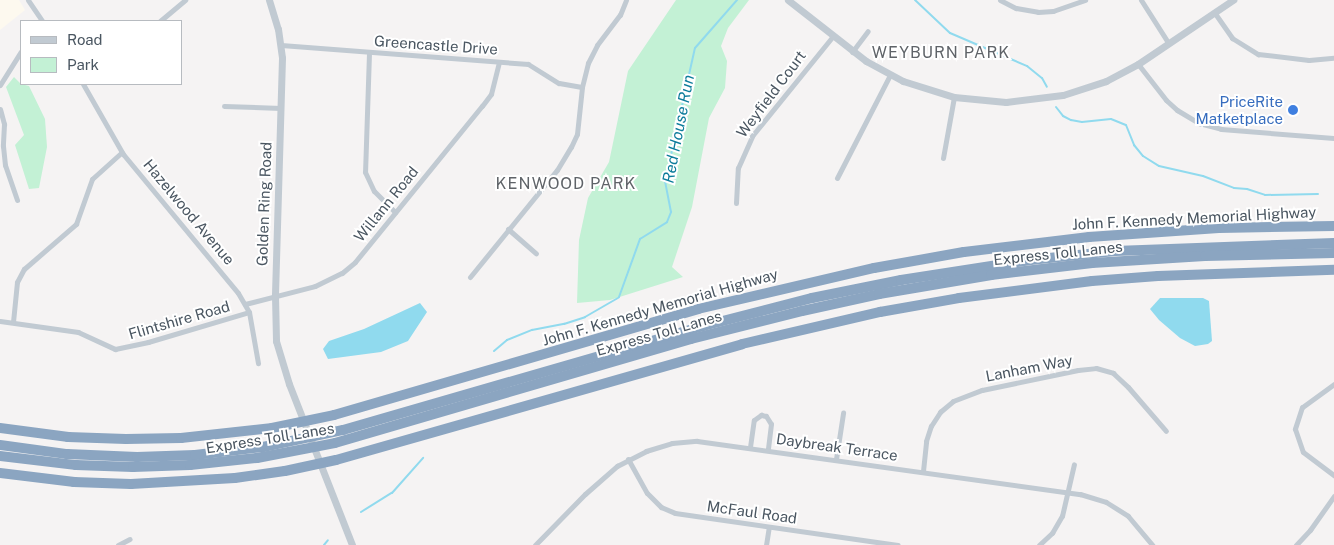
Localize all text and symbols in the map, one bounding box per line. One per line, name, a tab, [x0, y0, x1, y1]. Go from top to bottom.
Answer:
legend	[20, 20, 182, 85]
text: Road	[67, 31, 103, 48]
street label: Greencastle Drive	[373, 32, 499, 58]
district label: WEYBURN PARK	[870, 43, 1012, 63]
street label: Weyfield Court	[733, 47, 809, 141]
text: Park	[67, 56, 99, 73]
water label: Red House Run	[659, 73, 699, 185]
place label: PriceRite Matketplace	[1196, 92, 1283, 127]
marker: PriceRite Matketplace	[1287, 104, 1299, 116]
street label: Golden Ring Road	[253, 142, 275, 266]
street label: Hazelwood Avenue	[140, 156, 238, 268]
street label: Willann Road	[350, 163, 422, 245]
district label: KENWOOD PARK	[494, 174, 638, 194]
street label: John F. Kennedy Memorial Highway	[1071, 203, 1317, 233]
street label: Express Toll Lanes	[993, 237, 1123, 269]
street label: John F. Kennedy Memorial Highway	[540, 265, 780, 349]
street label: Flintshire Road	[126, 297, 232, 343]
street label: Express Toll Lanes	[594, 306, 724, 360]
street label: Lanham Way	[984, 351, 1074, 385]
street label: Express Toll Lanes	[204, 419, 336, 457]
street label: Daybreak Terrace	[775, 430, 899, 464]
street label: McFaul Road	[706, 497, 798, 527]

